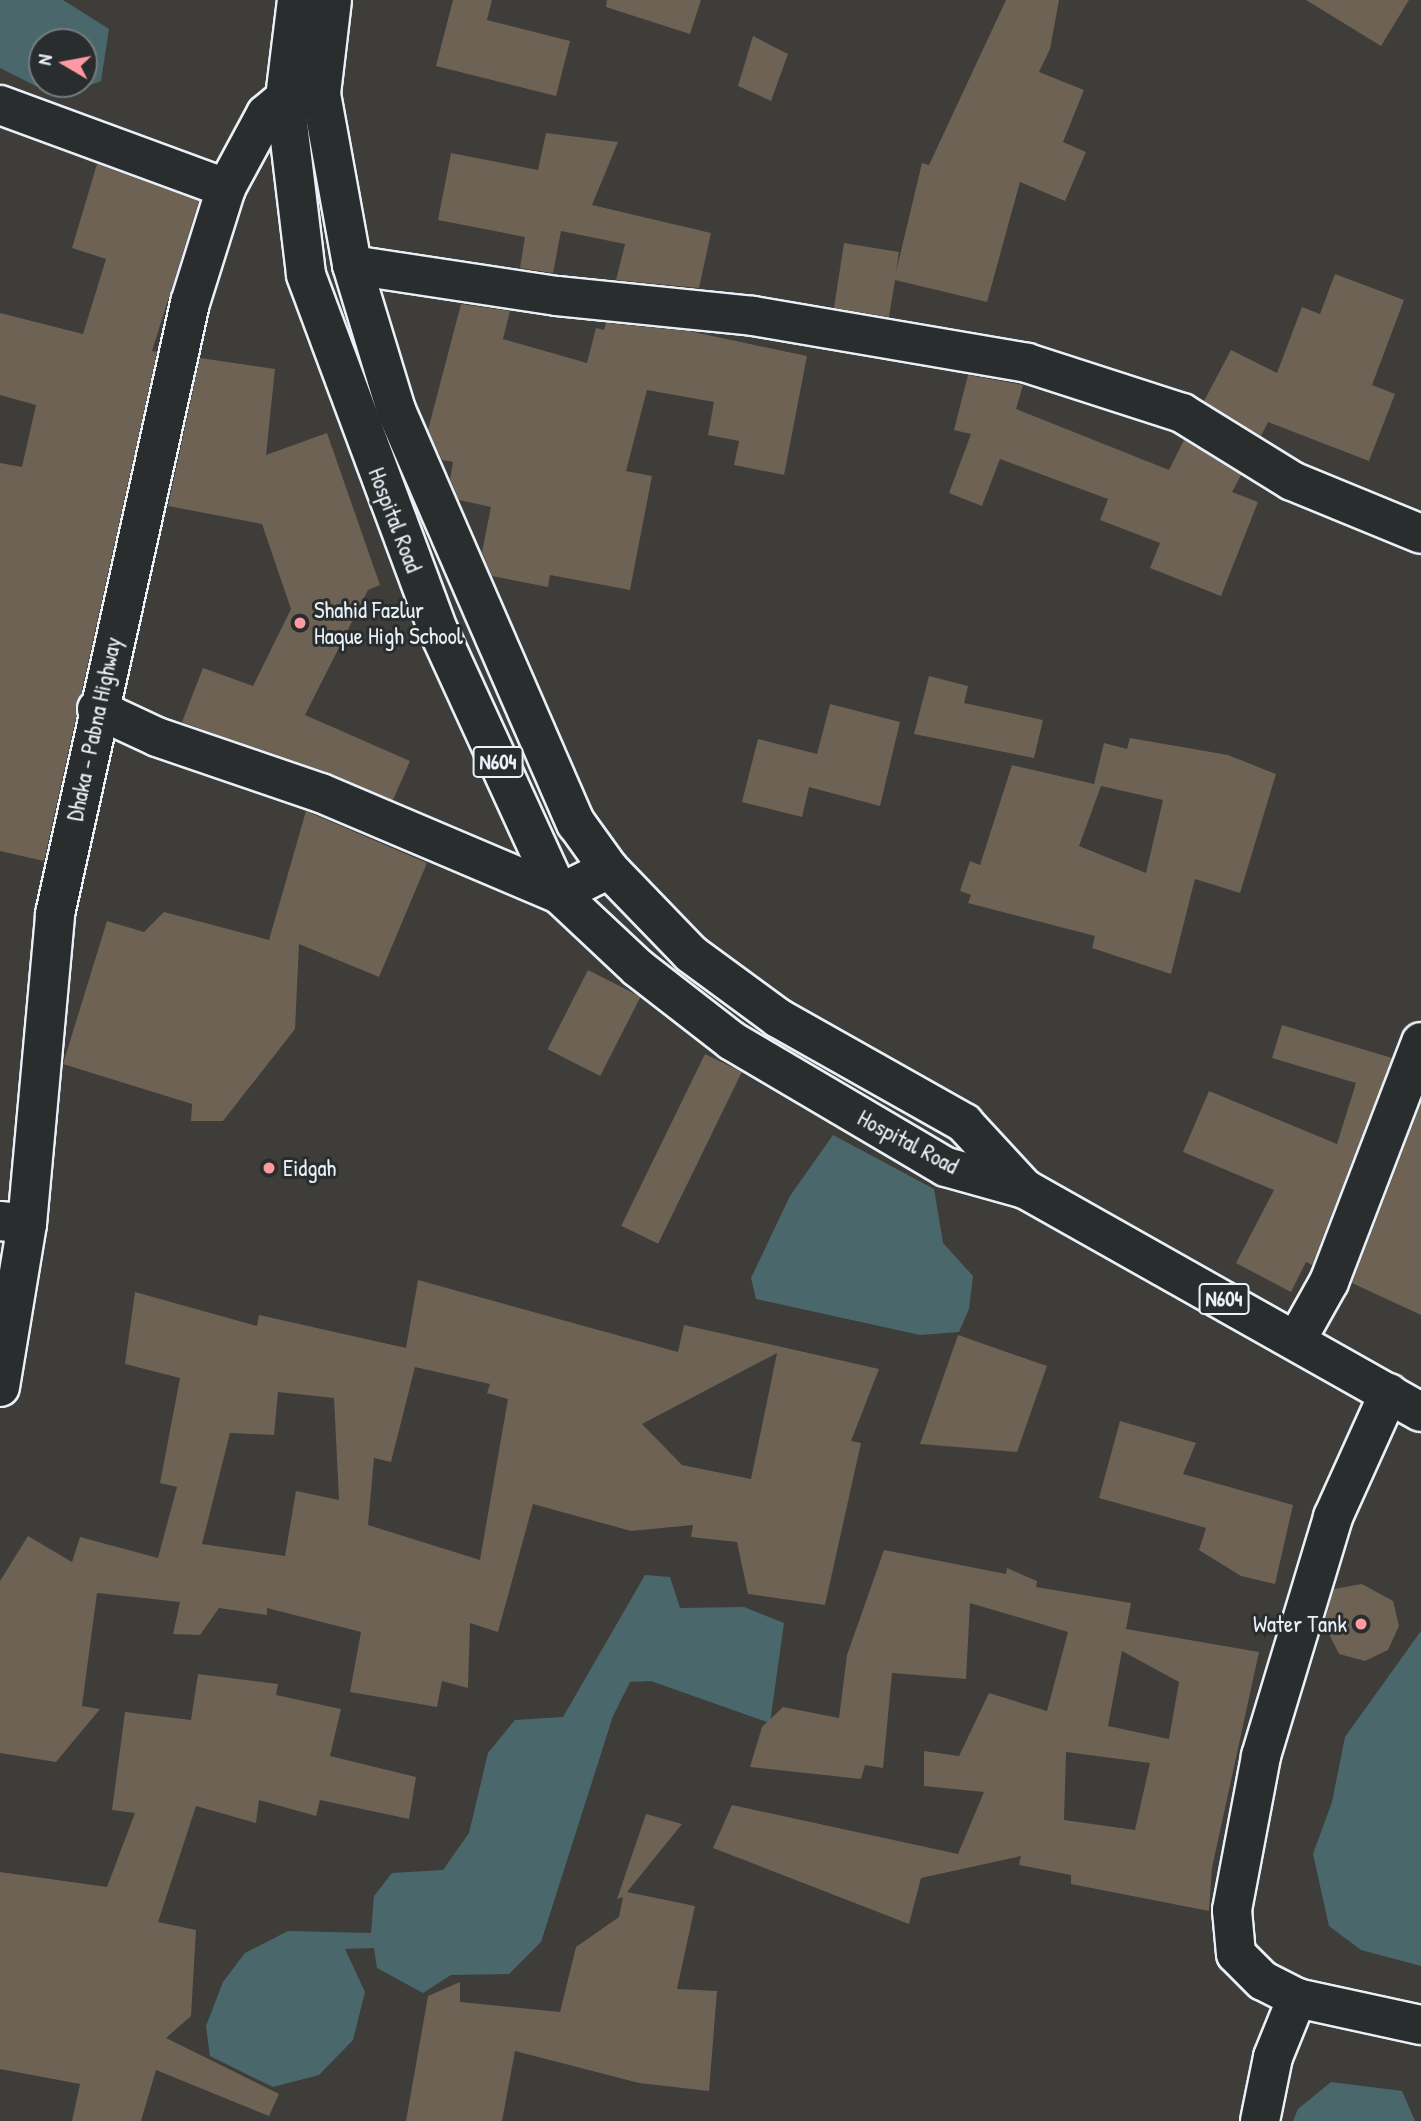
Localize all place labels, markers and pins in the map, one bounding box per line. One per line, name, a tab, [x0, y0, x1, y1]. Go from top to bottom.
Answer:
place label: Shahid Fazlur Haque High School	[314, 596, 463, 650]
marker: Shahid Fazlur Haque High School	[292, 615, 308, 631]
place label: Eidgah	[283, 1154, 336, 1182]
marker: Eidgah	[261, 1160, 277, 1176]
place label: Water Tank	[1253, 1610, 1347, 1638]
marker: Water Tank	[1353, 1616, 1369, 1632]

